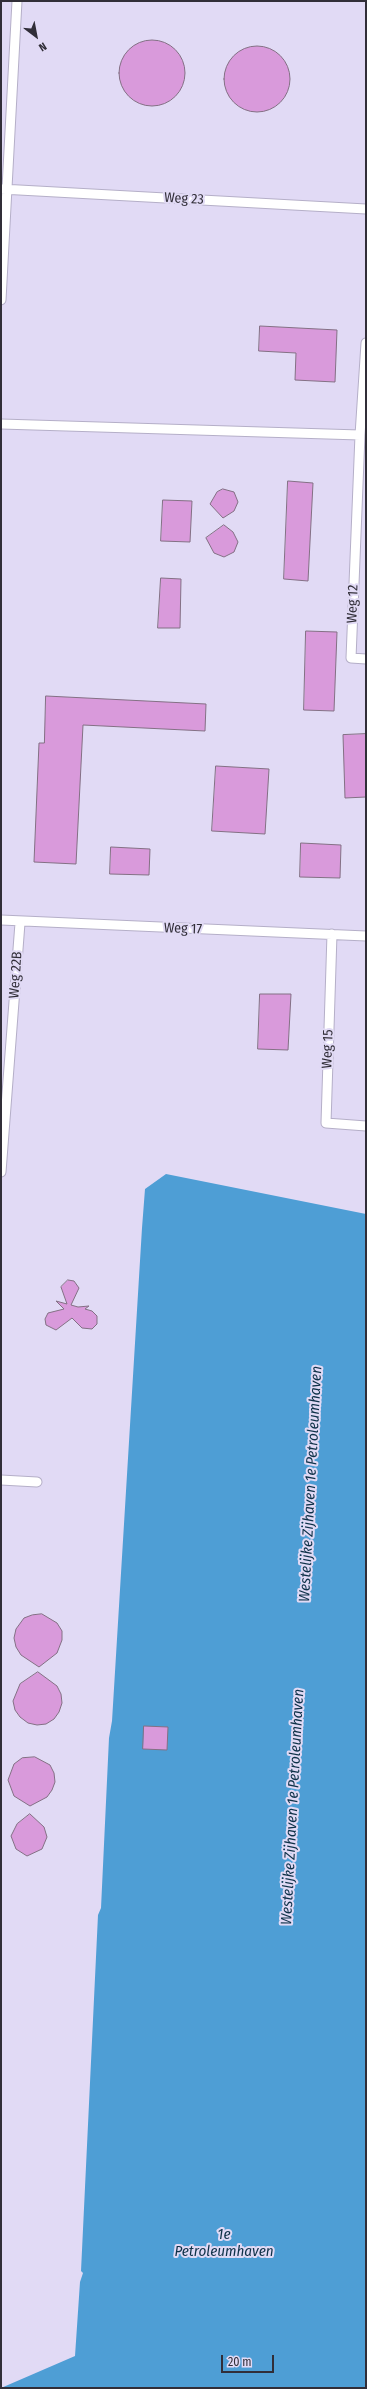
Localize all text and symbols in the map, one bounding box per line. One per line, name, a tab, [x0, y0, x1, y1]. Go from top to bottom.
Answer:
north arrow	[16, 16, 56, 56]
text: N	[36, 39, 49, 54]
street label: Weg 23	[164, 190, 204, 208]
street label: Weg 12	[344, 584, 362, 624]
street label: Weg 17	[164, 920, 202, 938]
street label: Weg 22B	[6, 951, 26, 999]
street label: Weg 15	[319, 1029, 337, 1069]
water label: Westelijke Zijhaven 1e Petroleumhaven	[296, 1366, 326, 1602]
water label: Westelijke Zijhaven 1e Petroleumhaven	[278, 1689, 308, 1925]
water label: 1e Petroleumhaven	[174, 2226, 274, 2261]
scale bar	[223, 2347, 276, 2373]
text: 20 m	[228, 2355, 252, 2369]

